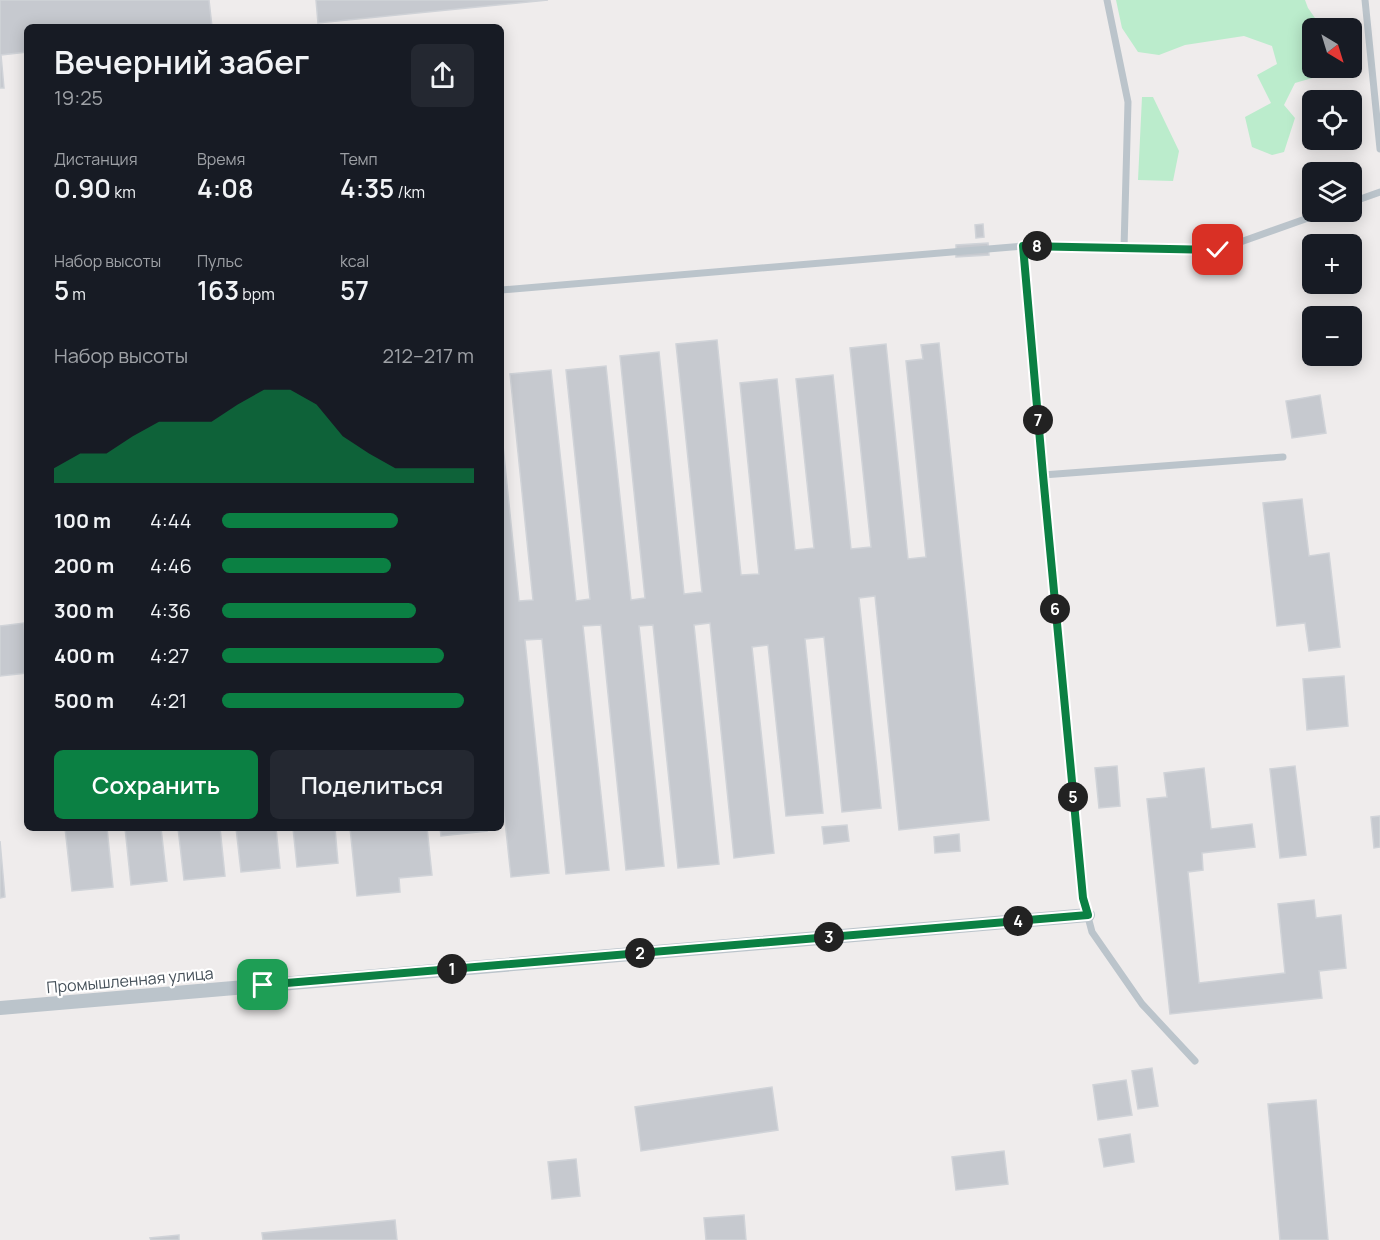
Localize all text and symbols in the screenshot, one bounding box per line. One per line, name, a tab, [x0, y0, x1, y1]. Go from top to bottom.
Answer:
north arrow	[1302, 18, 1362, 78]
map controls	[1302, 18, 1362, 366]
text: Вечерний забег	[54, 39, 310, 84]
button: share	[411, 44, 474, 107]
text: 19:25	[54, 84, 103, 111]
button: locate	[1302, 90, 1362, 150]
text: Дистанция	[54, 148, 138, 170]
text: Время	[197, 148, 245, 170]
text: Темп	[340, 148, 378, 170]
button: layers	[1302, 162, 1362, 222]
text: 0.90	[54, 170, 111, 206]
text: 4:08	[197, 170, 254, 206]
text: 4:35	[340, 170, 394, 206]
text: km	[111, 181, 136, 203]
text: /km	[394, 181, 425, 203]
pin	[1192, 224, 1243, 275]
pin: 8	[1022, 231, 1052, 261]
icon: check	[1201, 233, 1234, 266]
button: +	[1302, 234, 1362, 294]
text: 8	[1032, 235, 1042, 257]
text: Набор высоты	[54, 250, 161, 272]
text: Пульс	[197, 250, 243, 272]
text: kcal	[340, 250, 369, 272]
text: 5	[54, 272, 69, 308]
text: 163	[197, 272, 239, 308]
text: 57	[340, 272, 369, 308]
text: m	[69, 283, 86, 305]
text: bpm	[239, 283, 275, 305]
button: −	[1302, 306, 1362, 366]
text: Набор высоты	[54, 342, 188, 369]
text: 212–217 m	[382, 342, 474, 369]
pin: 7	[1023, 405, 1053, 435]
text: 7	[1034, 409, 1042, 431]
text: 100 m	[54, 507, 111, 534]
text: 4:44	[150, 507, 192, 534]
text: 200 m	[54, 552, 114, 579]
text: 4:46	[150, 552, 192, 579]
pin: 6	[1040, 594, 1070, 624]
text: 300 m	[54, 597, 114, 624]
text: 4:36	[150, 597, 191, 624]
text: 6	[1050, 598, 1060, 620]
text: 400 m	[54, 642, 114, 669]
text: 4:27	[150, 642, 189, 669]
text: 500 m	[54, 687, 114, 714]
text: 4:21	[150, 687, 187, 714]
button: Сохранить	[54, 750, 258, 819]
button: Поделиться	[270, 750, 474, 819]
pin: 5	[1058, 782, 1088, 812]
text: 5	[1068, 786, 1078, 808]
pin: 4	[1003, 906, 1033, 936]
text: 4	[1013, 910, 1023, 932]
pin: 3	[814, 922, 844, 952]
text: 3	[824, 926, 834, 948]
pin: 2	[625, 938, 655, 968]
text: 2	[635, 942, 645, 964]
pin: 1	[437, 954, 467, 984]
text: 1	[448, 958, 456, 980]
pin	[237, 959, 288, 1010]
street label: Промышленная улица	[46, 962, 214, 998]
icon: arrive	[246, 968, 279, 1001]

